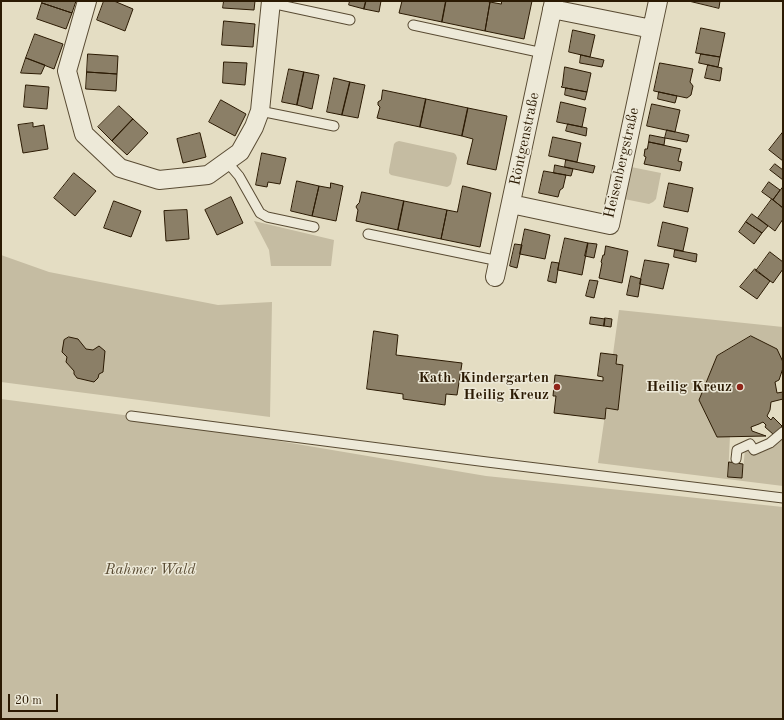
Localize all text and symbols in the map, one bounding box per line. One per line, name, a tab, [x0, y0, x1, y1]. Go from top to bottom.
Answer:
street label: Röntgenstraße	[506, 91, 544, 187]
street label: Heisenbergstraße	[600, 106, 644, 220]
place label: Kath. Kindergarten Heilig Kreuz	[418, 369, 549, 404]
place label: Heilig Kreuz	[646, 378, 732, 396]
marker: Kath. Kindergarten Heilig Kreuz	[552, 382, 562, 392]
marker: Heilig Kreuz	[735, 382, 745, 392]
park label: Rahmer Wald	[105, 561, 195, 579]
scale bar	[10, 686, 60, 712]
text: 20 m	[15, 695, 42, 707]

